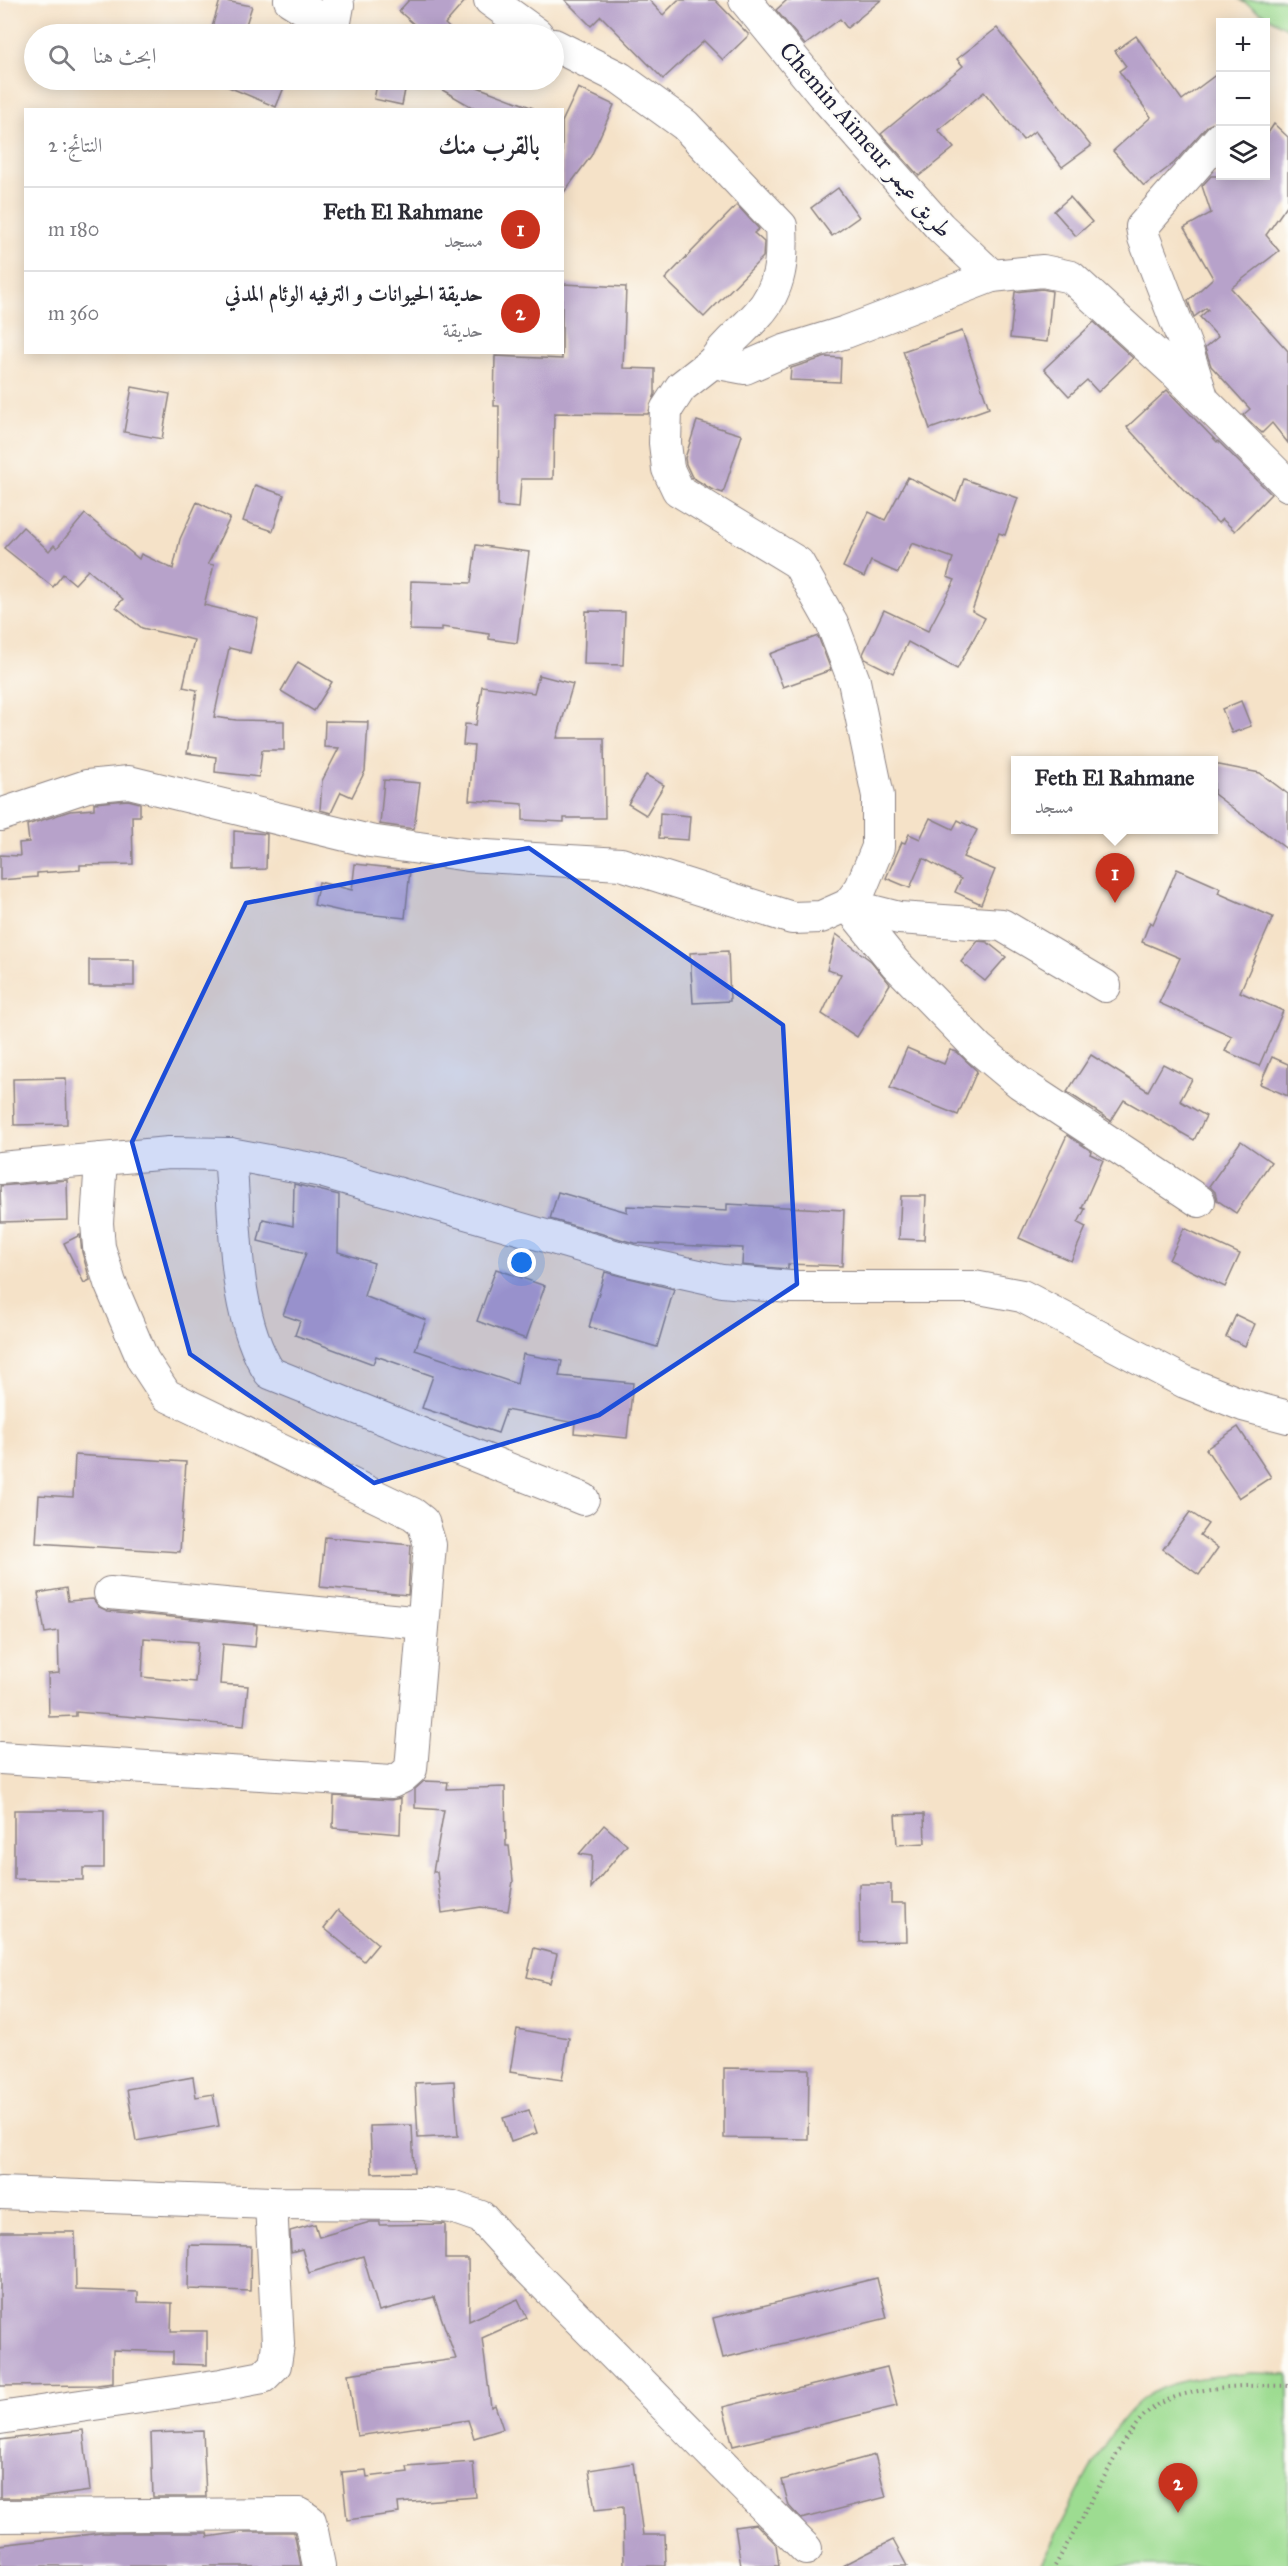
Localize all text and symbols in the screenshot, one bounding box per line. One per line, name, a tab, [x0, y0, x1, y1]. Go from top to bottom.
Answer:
map controls	[1216, 18, 1270, 180]
button: +	[1216, 18, 1270, 72]
search box	[24, 24, 564, 90]
street label: Chemin Aïmeur طريق عيمر	[773, 36, 959, 244]
icon: search	[45, 41, 78, 74]
text: ابحث هنا	[93, 42, 156, 69]
button: −	[1216, 72, 1270, 126]
button: layers	[1216, 126, 1270, 180]
text: بالقرب منك	[438, 129, 540, 161]
text: النتائج: 2	[48, 133, 102, 157]
text: Feth El Rahmane	[323, 198, 483, 225]
text: 180 m	[48, 217, 99, 241]
text: 1	[517, 217, 524, 241]
text: مسجد	[444, 228, 483, 252]
text: حديقة الحيوانات و الترفيه الوئام المدني	[225, 280, 483, 307]
text: 360 m	[48, 301, 99, 325]
text: 2	[516, 301, 525, 325]
text: حديقة	[443, 318, 483, 342]
popup	[1011, 756, 1218, 834]
text: Feth El Rahmane	[1034, 764, 1195, 791]
text: مسجد	[1034, 794, 1074, 818]
pin: 1	[1096, 854, 1134, 903]
your location	[507, 1248, 536, 1277]
pin: 2	[1158, 2464, 1198, 2513]

